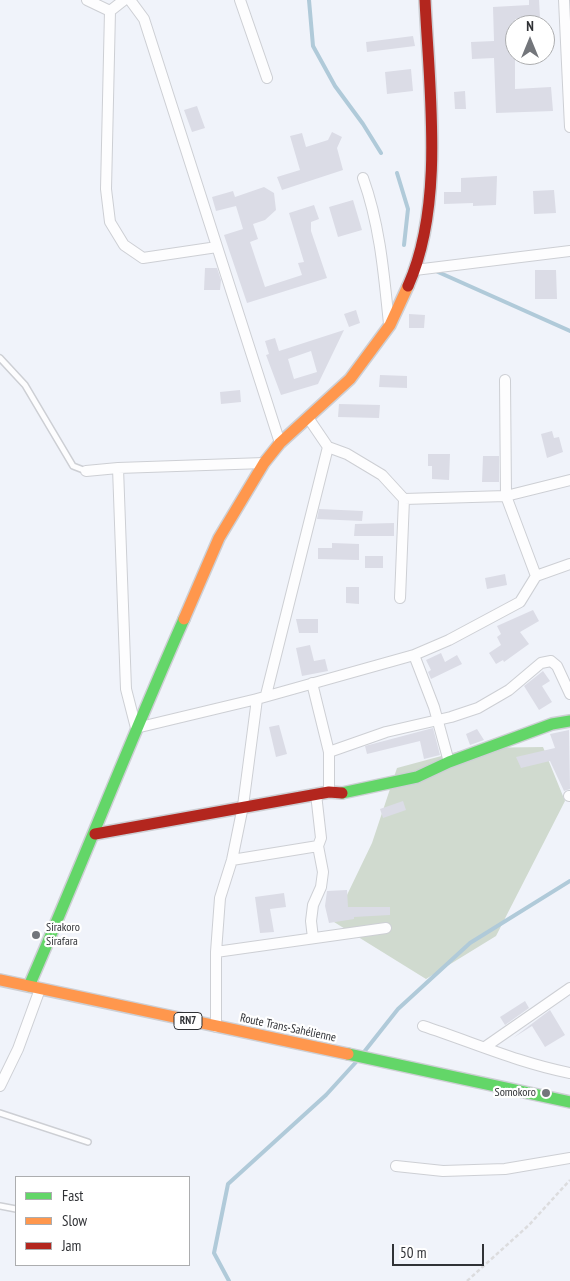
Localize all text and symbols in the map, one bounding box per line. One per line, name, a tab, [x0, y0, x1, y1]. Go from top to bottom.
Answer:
north arrow	[505, 15, 555, 65]
text: N	[526, 17, 534, 35]
place label: Sirakoro Sirafara	[46, 921, 80, 949]
marker: Sirakoro Sirafara	[30, 929, 42, 941]
street label: Route Trans-Sahélienne	[239, 1011, 337, 1045]
road number: RN7	[174, 1012, 202, 1030]
place label: Somokoro	[494, 1086, 536, 1100]
marker: Somokoro	[540, 1087, 552, 1099]
legend	[15, 1176, 190, 1266]
text: Fast	[62, 1186, 83, 1205]
text: Slow	[62, 1211, 87, 1230]
scale bar	[395, 1234, 488, 1266]
text: Jam	[62, 1236, 81, 1255]
text: 50 m	[400, 1243, 426, 1262]

